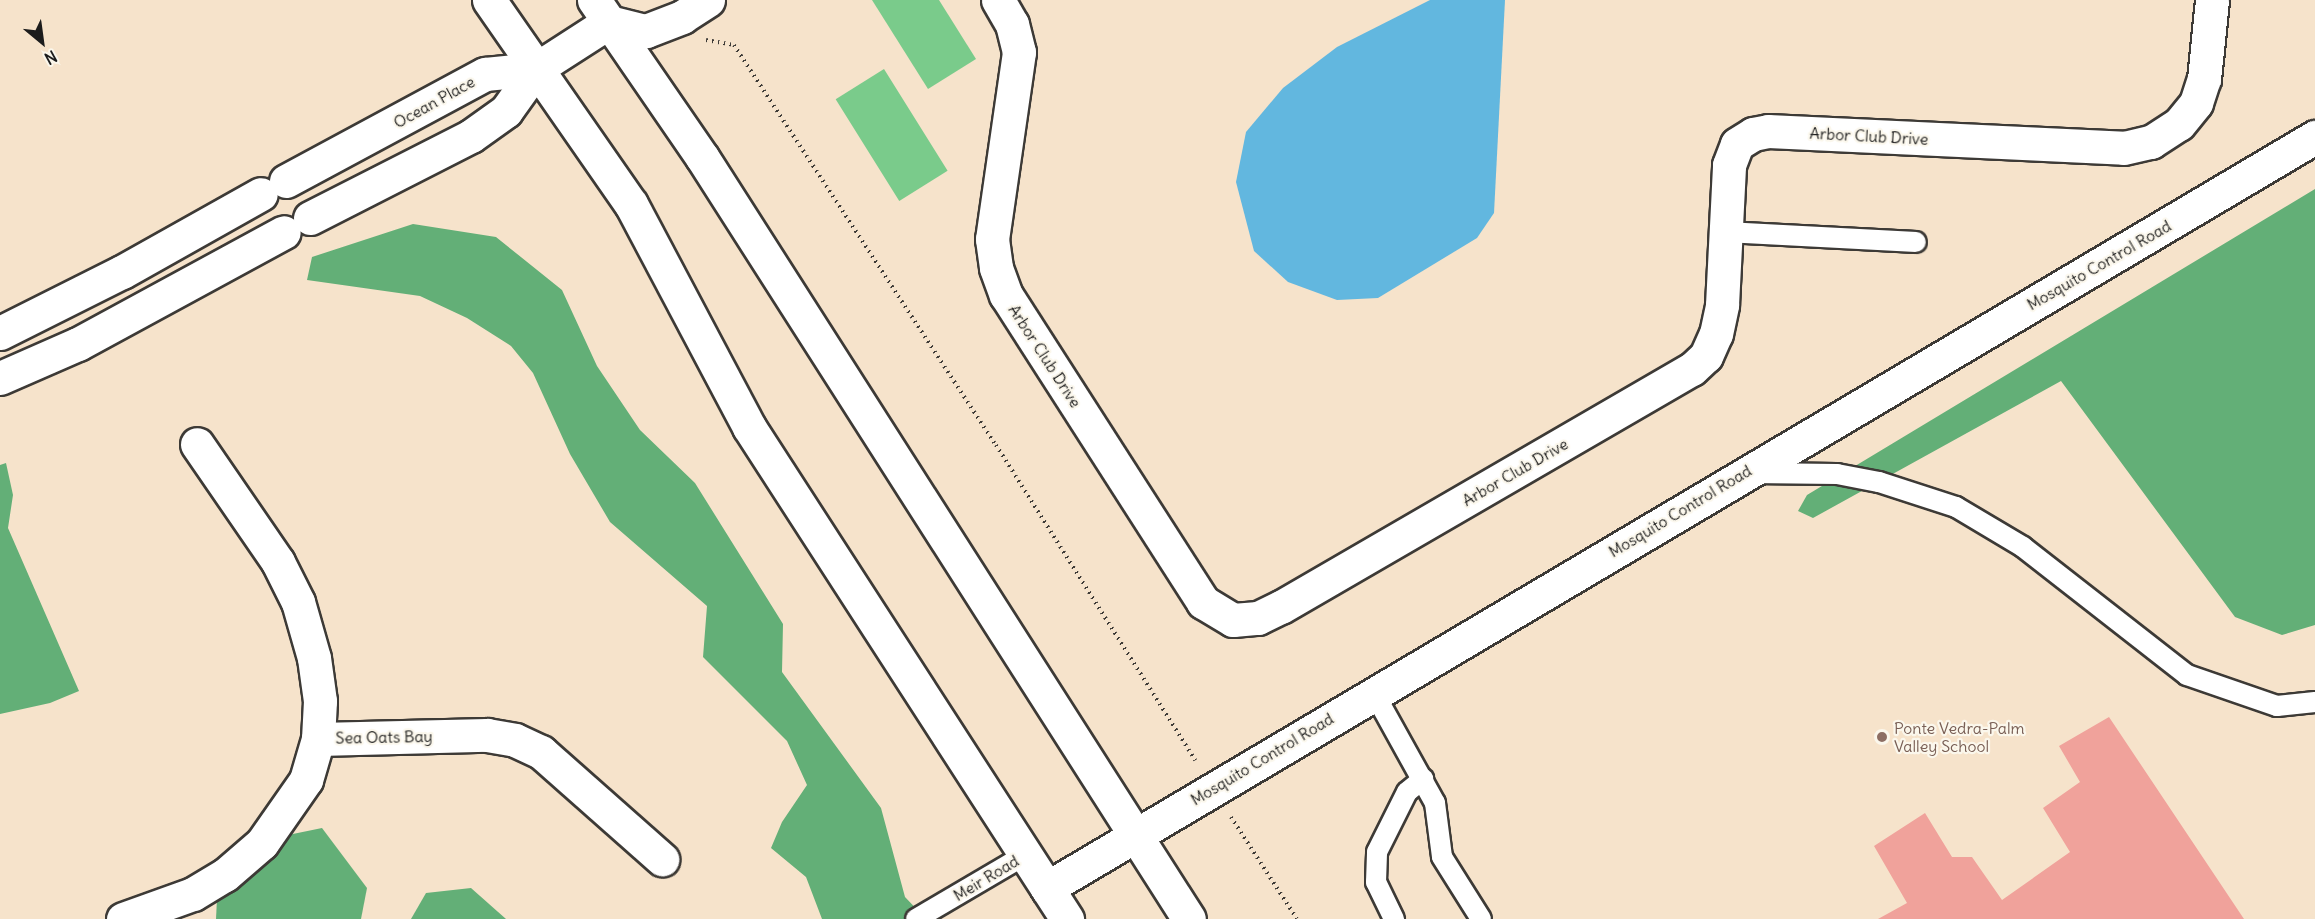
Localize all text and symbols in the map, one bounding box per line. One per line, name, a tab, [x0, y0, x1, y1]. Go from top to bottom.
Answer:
north arrow	[12, 12, 72, 72]
text: N	[41, 46, 60, 69]
street label: Ocean Place	[390, 72, 478, 132]
street label: Arbor Club Drive	[1809, 123, 1929, 149]
street label: Mosquito Control Road	[2024, 216, 2174, 314]
street label: Arbor Club Drive	[1005, 301, 1085, 411]
street label: Arbor Club Drive	[1459, 434, 1571, 510]
street label: Mosquito Control Road	[1605, 461, 1755, 561]
street label: Mosquito Control Road	[1187, 709, 1337, 809]
place label: Ponte Vedra-Palm Valley School	[1894, 718, 2025, 756]
street label: Sea Oats Bay	[335, 727, 433, 747]
marker: Ponte Vedra-Palm Valley School	[1875, 730, 1889, 744]
street label: Meir Road	[950, 851, 1022, 905]

